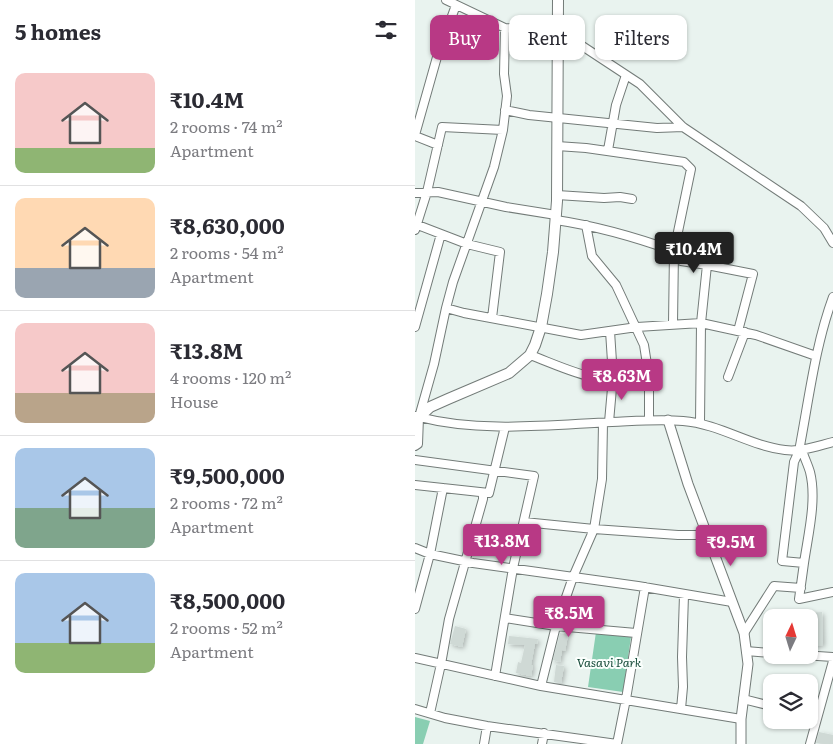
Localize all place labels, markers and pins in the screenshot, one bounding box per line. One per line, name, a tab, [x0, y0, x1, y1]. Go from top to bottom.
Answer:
pin: ₹10.4M	[653, 232, 735, 274]
pin: ₹8.63M	[581, 358, 663, 401]
pin: ₹13.8M	[461, 524, 543, 566]
pin: ₹9.5M	[696, 524, 766, 567]
pin: ₹8.5M	[534, 596, 604, 638]

